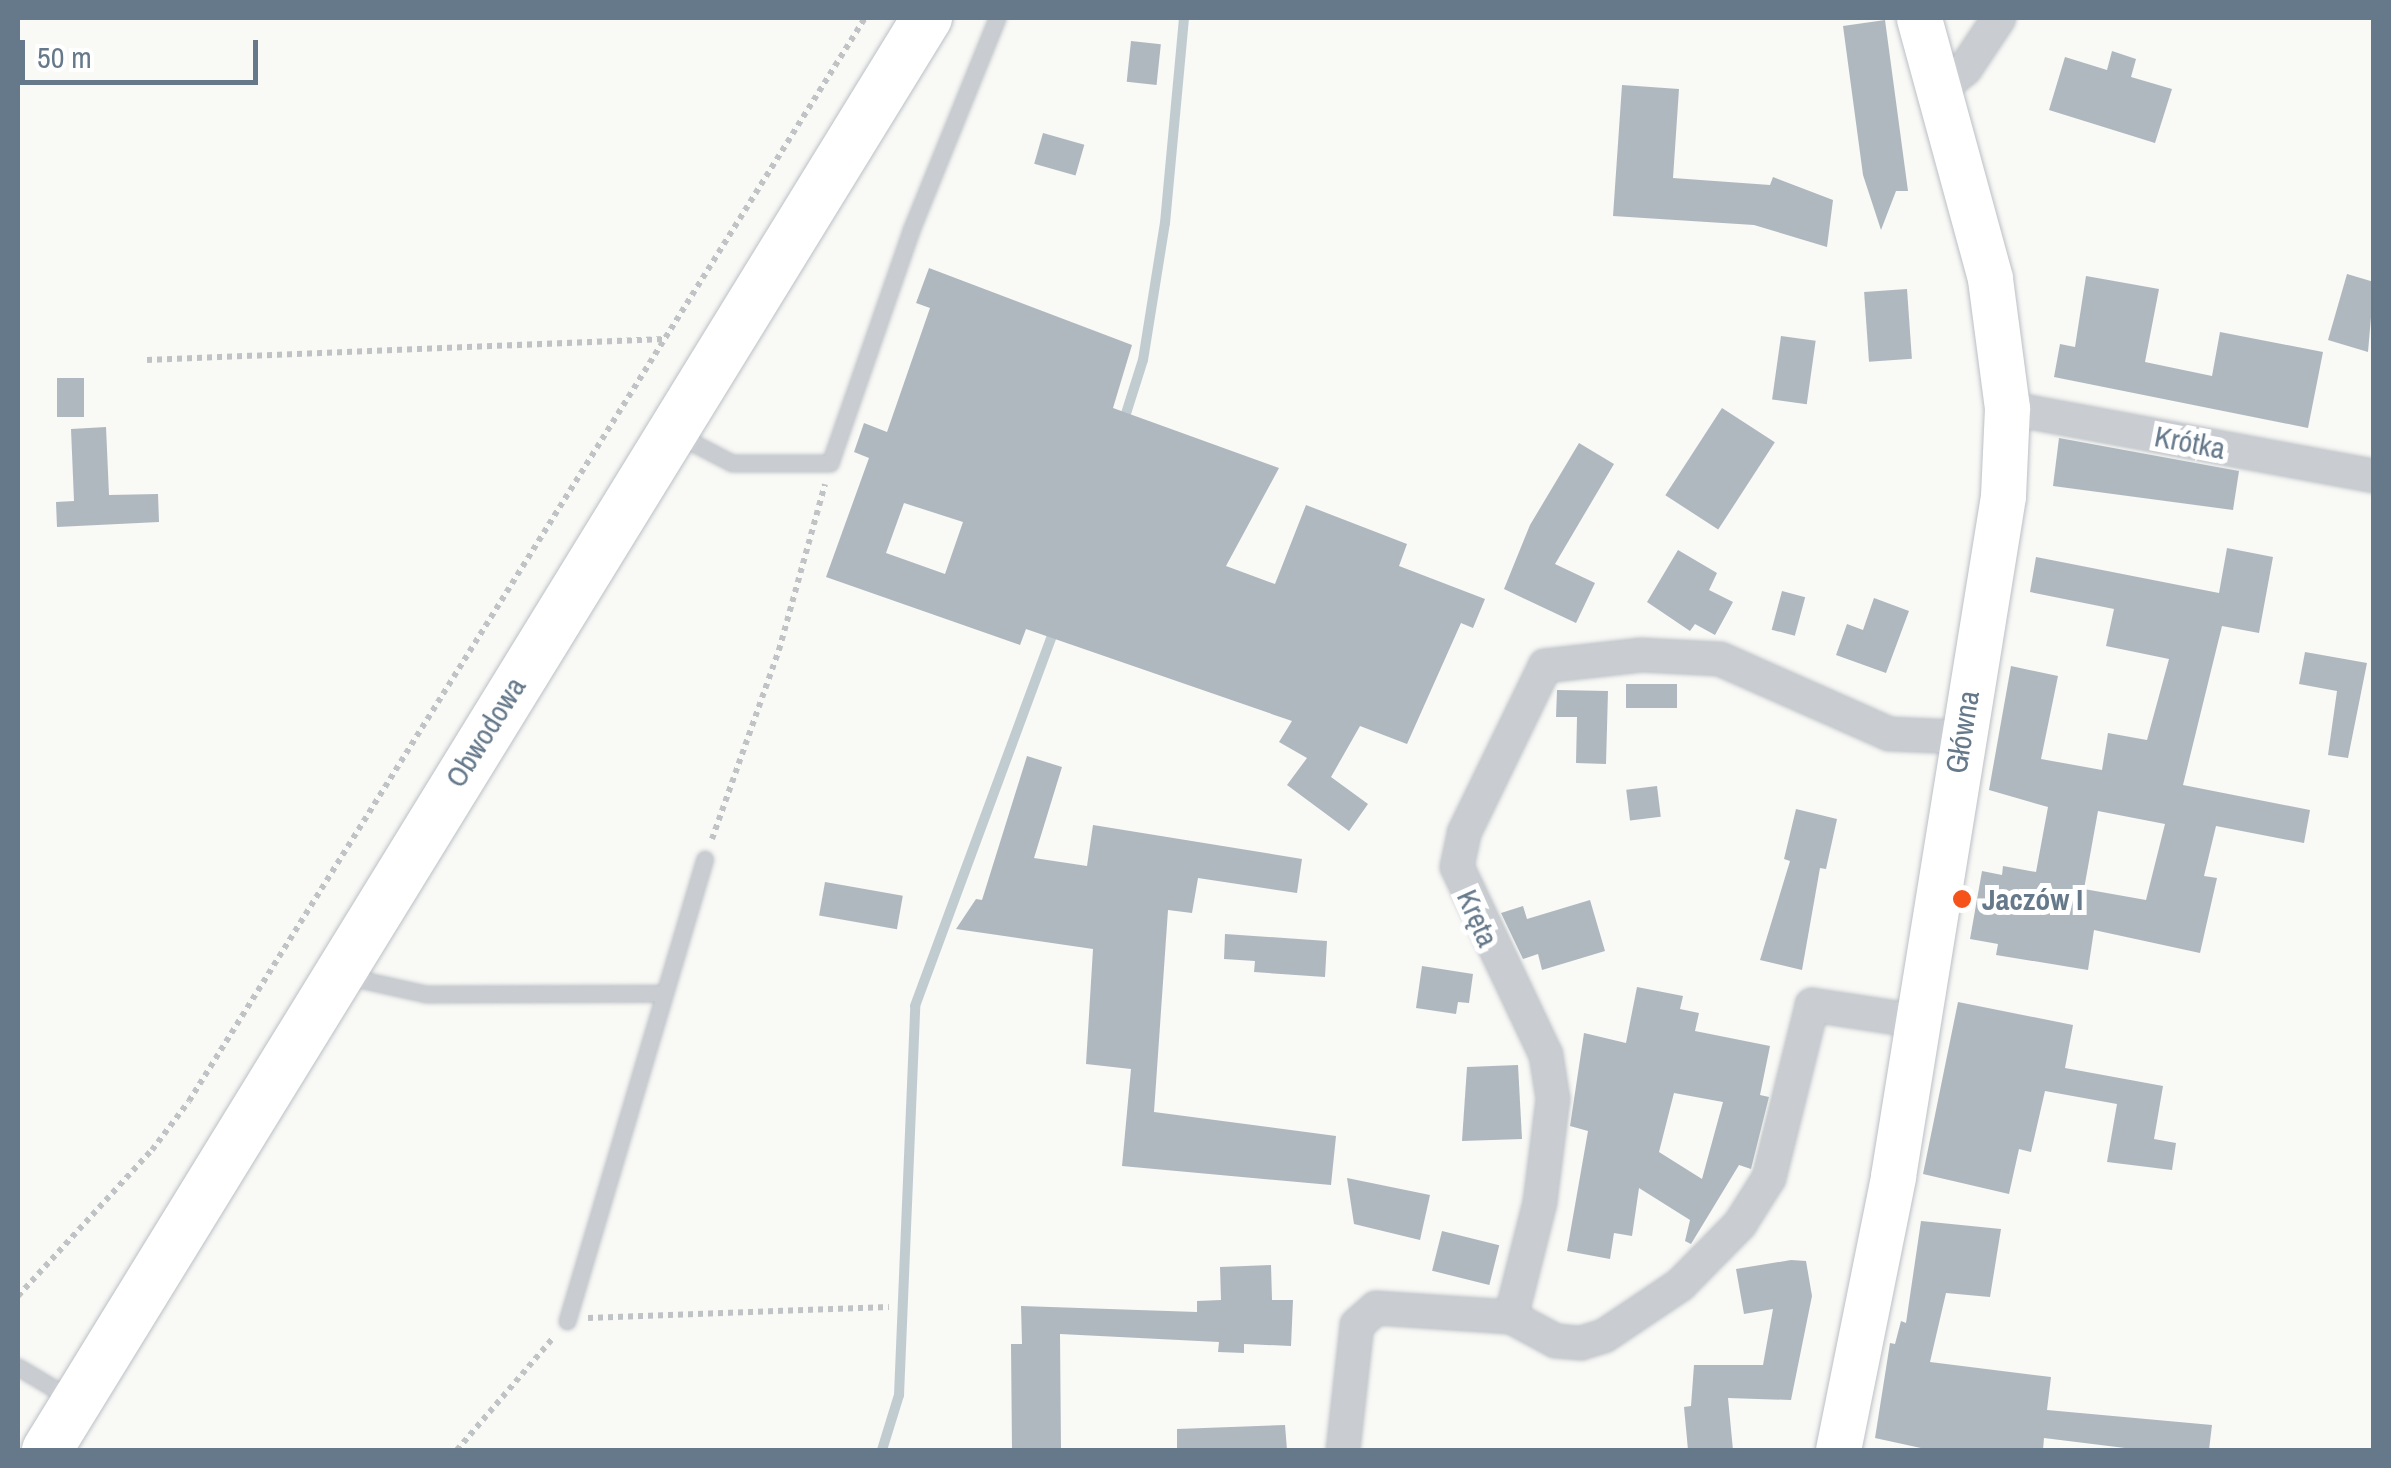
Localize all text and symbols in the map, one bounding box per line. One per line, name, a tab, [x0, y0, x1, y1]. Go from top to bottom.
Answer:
scale bar	[25, 20, 262, 82]
text: 50 m	[37, 37, 92, 77]
street label: Krótka	[2152, 418, 2228, 466]
street label: Obwodowa	[437, 670, 533, 794]
street label: Główna	[1938, 688, 1986, 776]
place label: Jaczów I	[1982, 881, 2083, 917]
street label: Kręta	[1450, 884, 1506, 952]
marker: Jaczów I	[1951, 888, 1973, 910]

